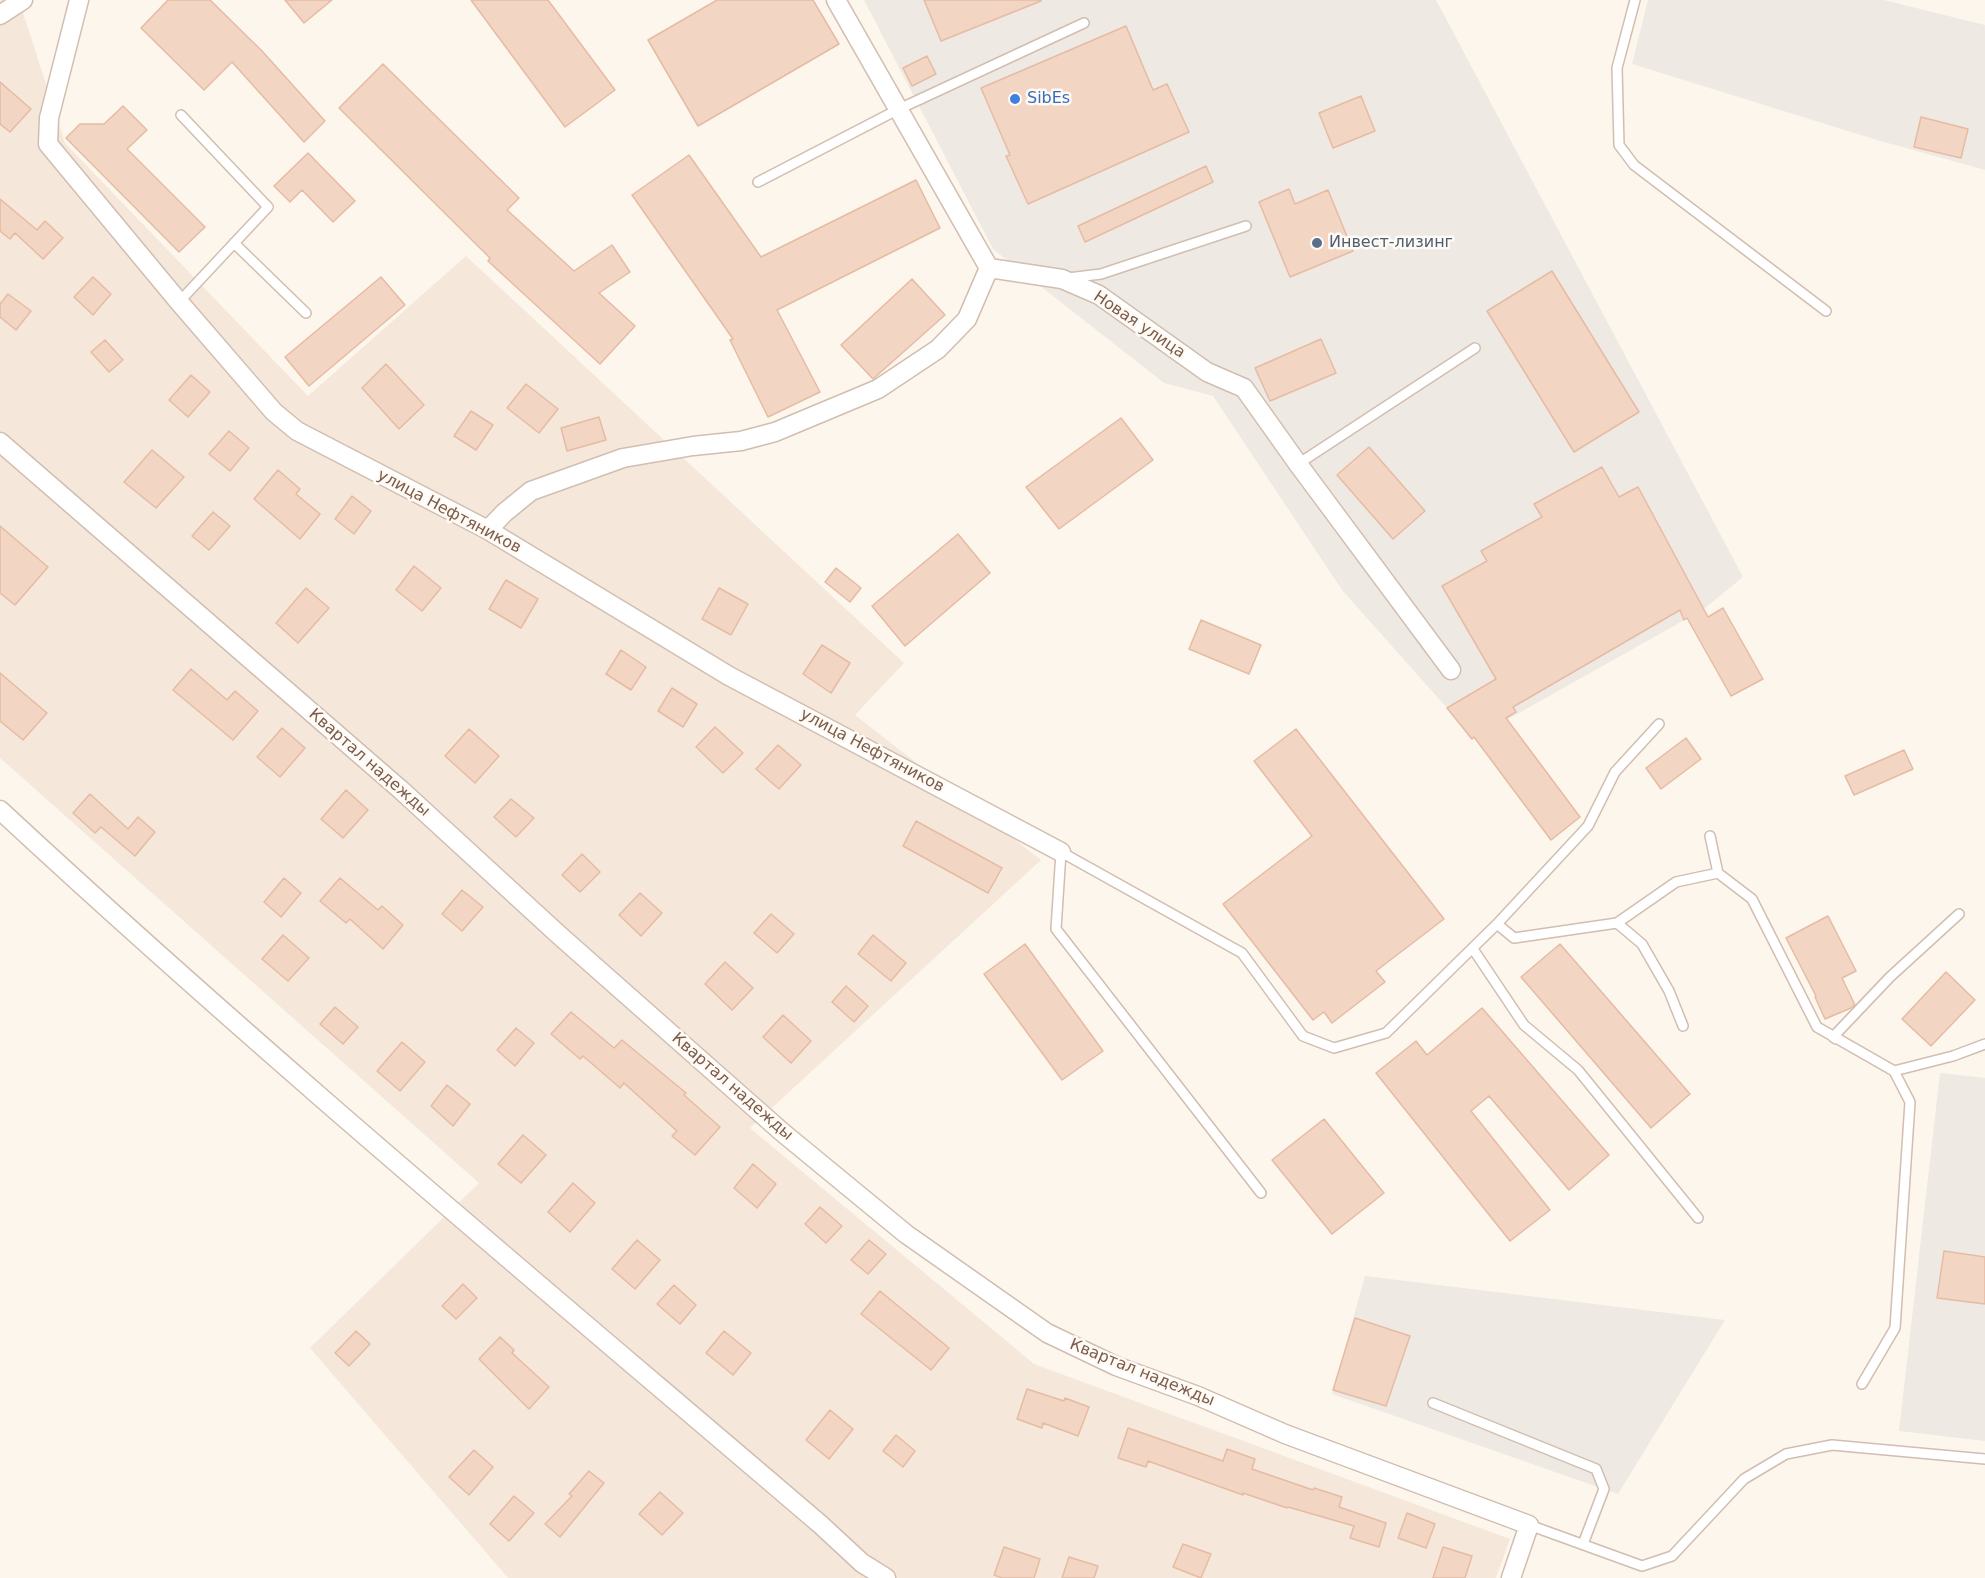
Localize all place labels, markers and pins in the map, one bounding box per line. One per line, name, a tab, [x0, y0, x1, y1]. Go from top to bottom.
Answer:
place label: SibEs	[1027, 89, 1070, 109]
marker: SibEs	[1008, 92, 1022, 106]
place label: Инвест-лизинг	[1329, 233, 1453, 253]
marker: Инвест-лизинг	[1310, 236, 1324, 250]

